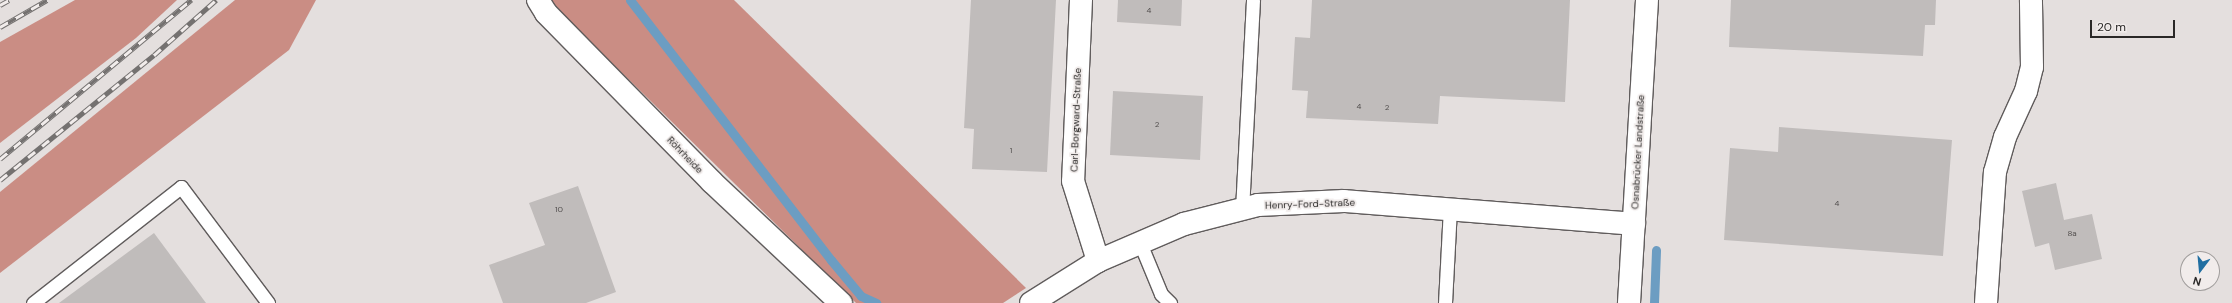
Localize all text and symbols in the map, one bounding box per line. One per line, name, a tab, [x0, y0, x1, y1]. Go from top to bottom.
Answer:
house number: 4	[1147, 6, 1151, 16]
scale bar	[2092, 12, 2177, 38]
text: 20 m	[2097, 19, 2126, 35]
street label: Carl-Borgward-Straße	[1068, 68, 1084, 172]
street label: Osnabrücker Landstraße	[1629, 94, 1647, 210]
house number: 4	[1357, 102, 1361, 112]
house number: 2	[1385, 103, 1389, 113]
house number: 2	[1155, 120, 1159, 130]
street label: Röhrheide	[664, 134, 706, 176]
house number: 1	[1010, 146, 1012, 156]
street label: Henry-Ford-Straße	[1265, 196, 1355, 212]
house number: 4	[1835, 199, 1839, 209]
house number: 10	[555, 205, 563, 215]
house number: 8a	[2067, 229, 2077, 239]
north arrow	[2180, 251, 2220, 291]
text: N	[2191, 274, 2203, 289]

